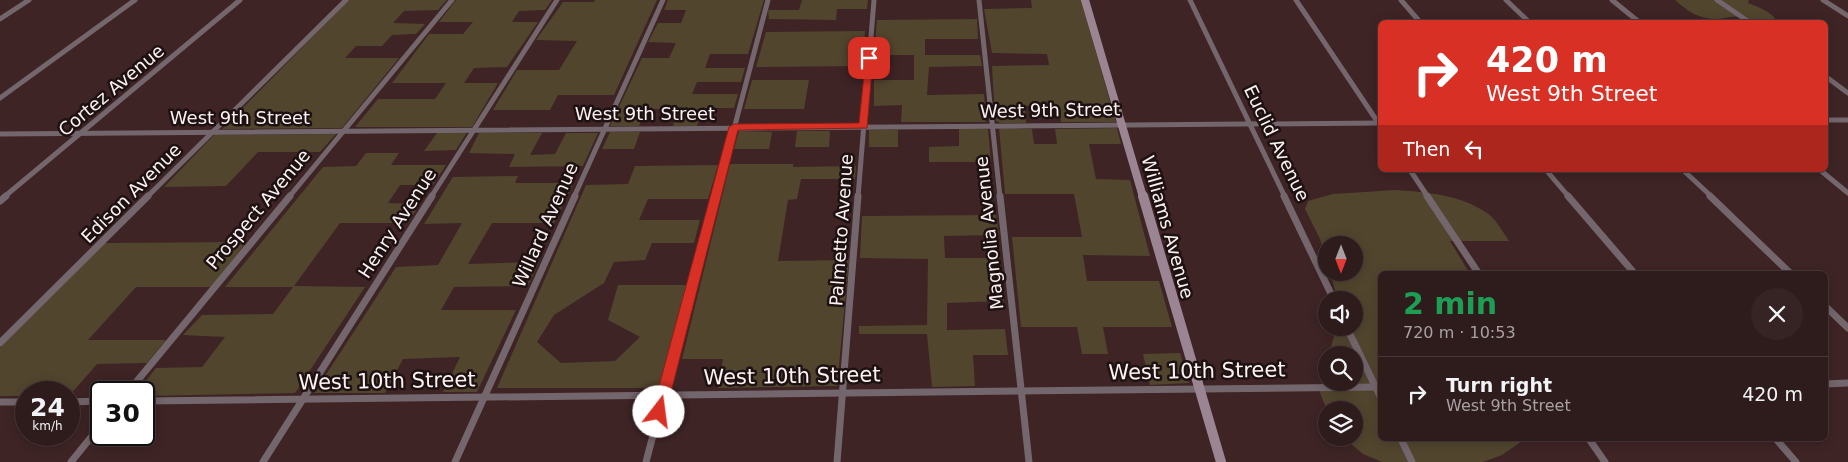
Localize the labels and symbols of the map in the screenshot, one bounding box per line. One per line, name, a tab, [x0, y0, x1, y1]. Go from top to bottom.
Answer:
pin	[848, 37, 890, 79]
street label: Cortez Avenue	[54, 40, 168, 140]
street label: Euclid Avenue	[1240, 81, 1314, 205]
street label: West 9th Street	[980, 98, 1120, 122]
street label: West 9th Street	[575, 103, 715, 124]
street label: West 9th Street	[170, 107, 310, 128]
street label: Edison Avenue	[77, 139, 185, 247]
street label: Prospect Avenue	[202, 145, 314, 273]
street label: Palmetto Avenue	[825, 153, 857, 307]
street label: Williams Avenue	[1138, 153, 1198, 301]
street label: Magnolia Avenue	[971, 155, 1007, 311]
street label: Willard Avenue	[508, 159, 582, 291]
street label: Henry Avenue	[354, 164, 440, 282]
north arrow	[1318, 236, 1362, 281]
street label: West 10th Street	[1108, 357, 1286, 385]
street label: West 10th Street	[703, 362, 881, 390]
street label: West 10th Street	[298, 367, 476, 395]
speed limit sign: 30	[90, 381, 155, 446]
position arrow	[632, 385, 684, 437]

